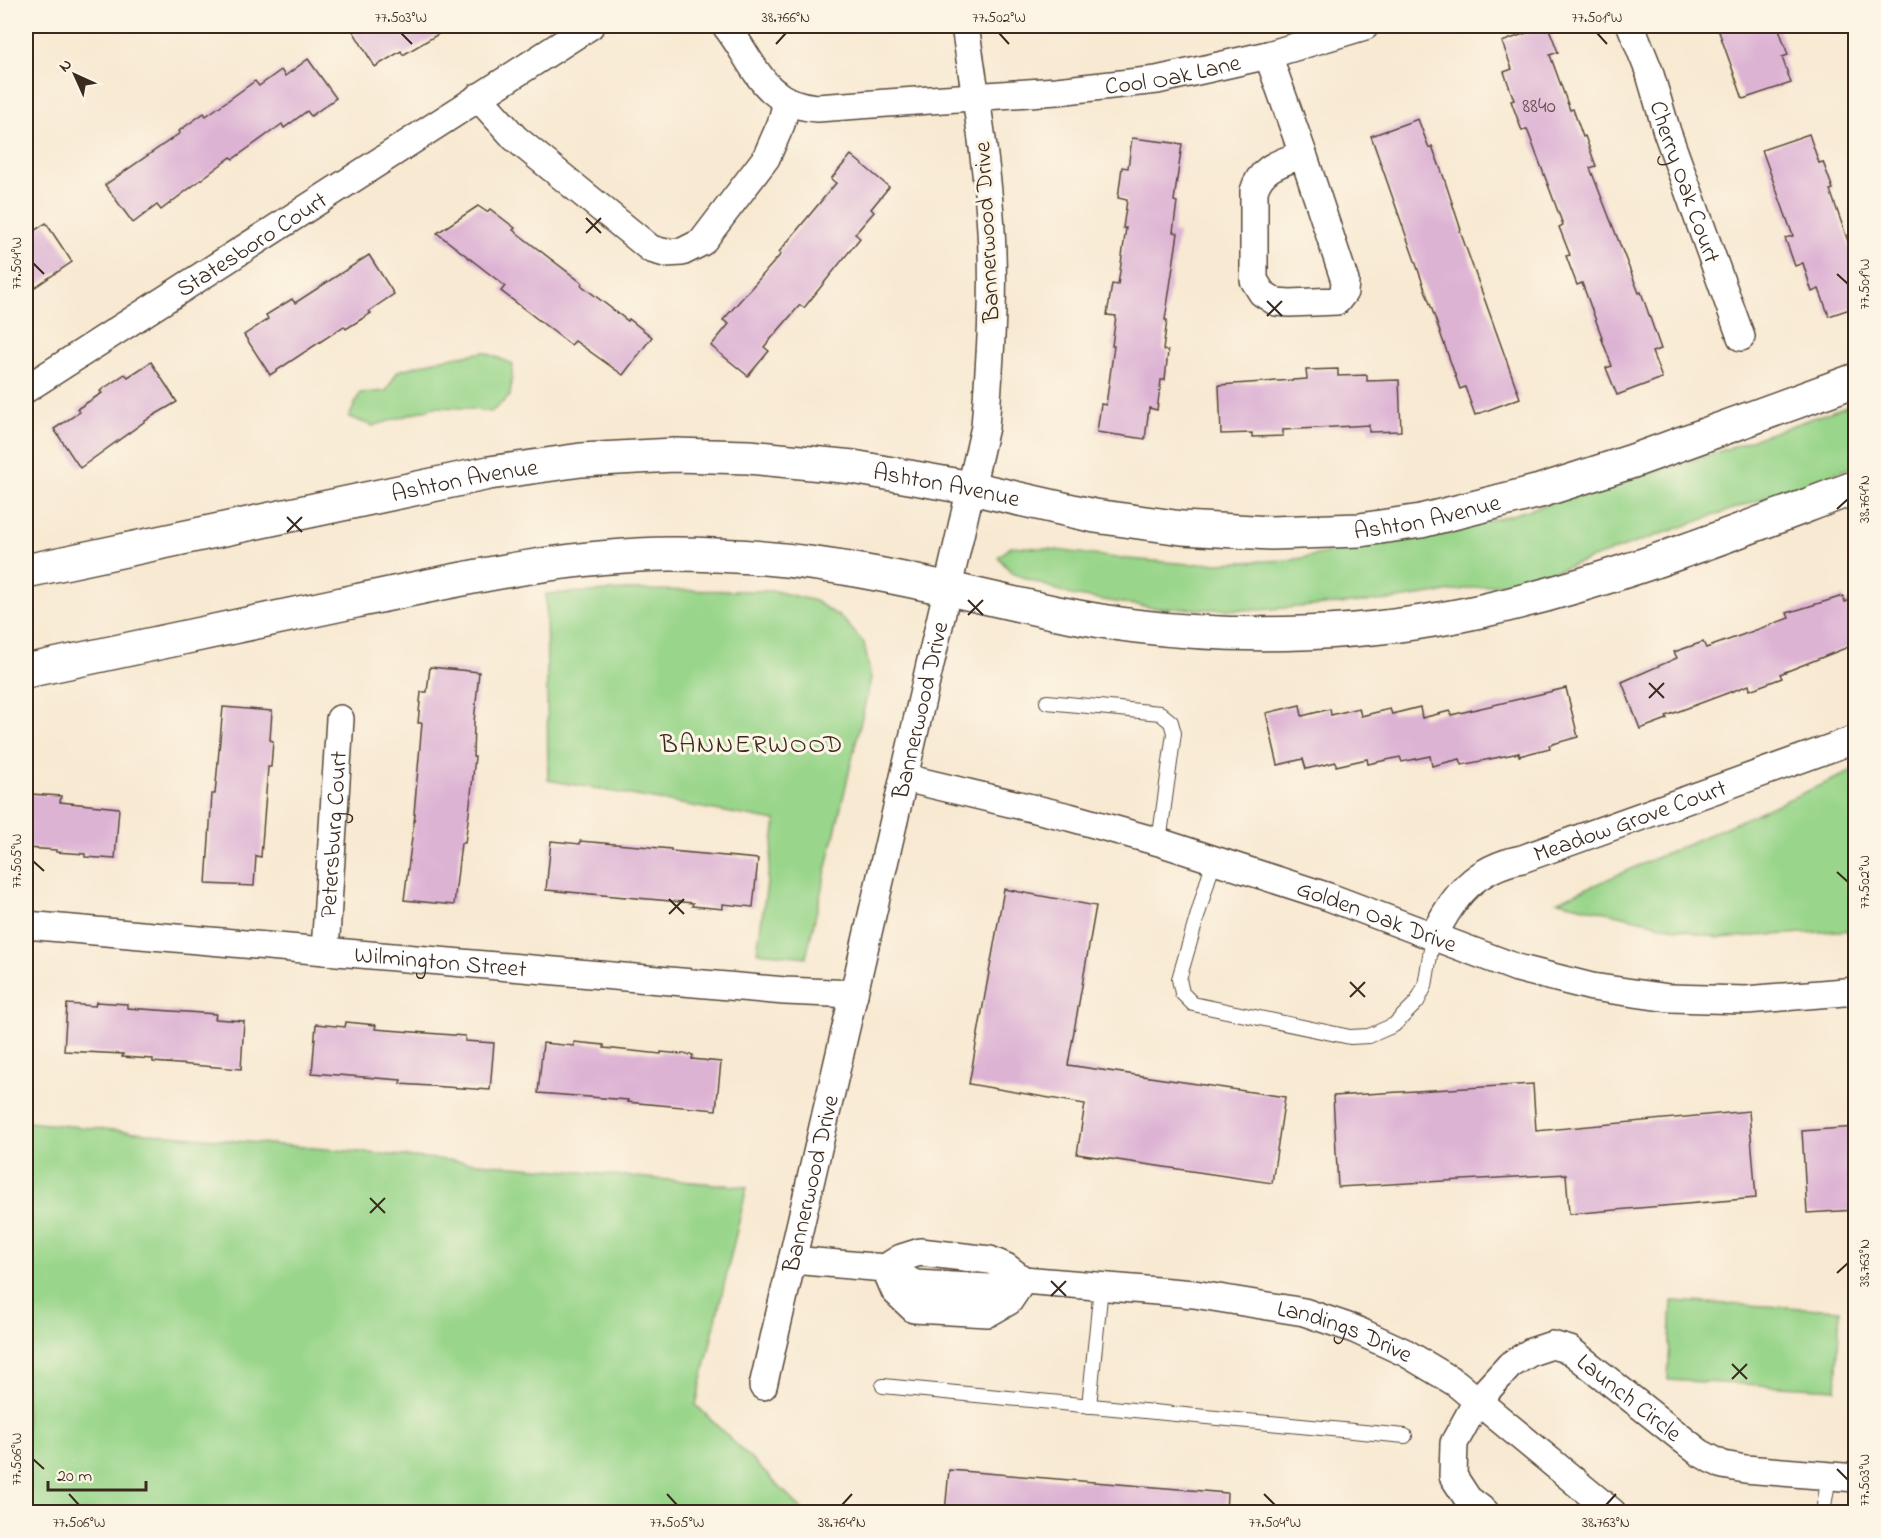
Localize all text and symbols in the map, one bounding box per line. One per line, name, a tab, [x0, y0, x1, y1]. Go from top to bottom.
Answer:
text: 77.503°W	[375, 7, 427, 29]
text: 38.766°N	[762, 7, 810, 29]
text: 77.502°W	[972, 7, 1026, 29]
text: 77.501°W	[1572, 7, 1622, 29]
north arrow	[45, 45, 105, 105]
street label: Cool Oak Lane	[1103, 47, 1244, 106]
text: N	[53, 53, 78, 78]
house number: 8840	[1522, 92, 1556, 122]
street label: Cherry Oak Court	[1639, 97, 1728, 268]
street label: Bannerwood Drive	[966, 140, 1011, 324]
street label: Statesboro Court	[170, 184, 335, 308]
text: 77.504°W	[6, 237, 28, 289]
text: 77.501°W	[1854, 259, 1876, 309]
street label: Ashton Avenue	[388, 451, 541, 513]
street label: Ashton Avenue	[870, 456, 1023, 518]
text: 38.764°N	[1854, 475, 1876, 523]
street label: Ashton Avenue	[1352, 487, 1505, 551]
street label: Bannerwood Drive	[884, 618, 959, 804]
district label: BANNERWOOD	[659, 727, 844, 765]
street label: Petersburg Court	[312, 750, 358, 919]
street label: Meadow Grove Court	[1529, 772, 1732, 873]
text: 77.505°W	[6, 834, 28, 888]
text: 77.502°W	[1854, 855, 1876, 909]
street label: Golden Oak Drive	[1292, 873, 1461, 964]
street label: Wilmington Street	[353, 939, 528, 988]
street label: Bannerwood Drive	[775, 1091, 850, 1277]
text: 38.763°N	[1854, 1239, 1876, 1287]
street label: Landings Drive	[1274, 1293, 1419, 1373]
street label: Launch Circle	[1568, 1346, 1688, 1452]
text: 77.506°W	[6, 1433, 28, 1485]
scale bar	[48, 1454, 146, 1492]
text: 77.503°W	[1854, 1454, 1876, 1506]
text: 20 m	[57, 1464, 92, 1490]
text: 77.506°W	[53, 1512, 105, 1534]
text: 77.505°W	[650, 1512, 704, 1534]
text: 38.764°N	[818, 1512, 866, 1534]
text: 77.504°W	[1249, 1512, 1301, 1534]
text: 38.763°N	[1582, 1512, 1630, 1534]

